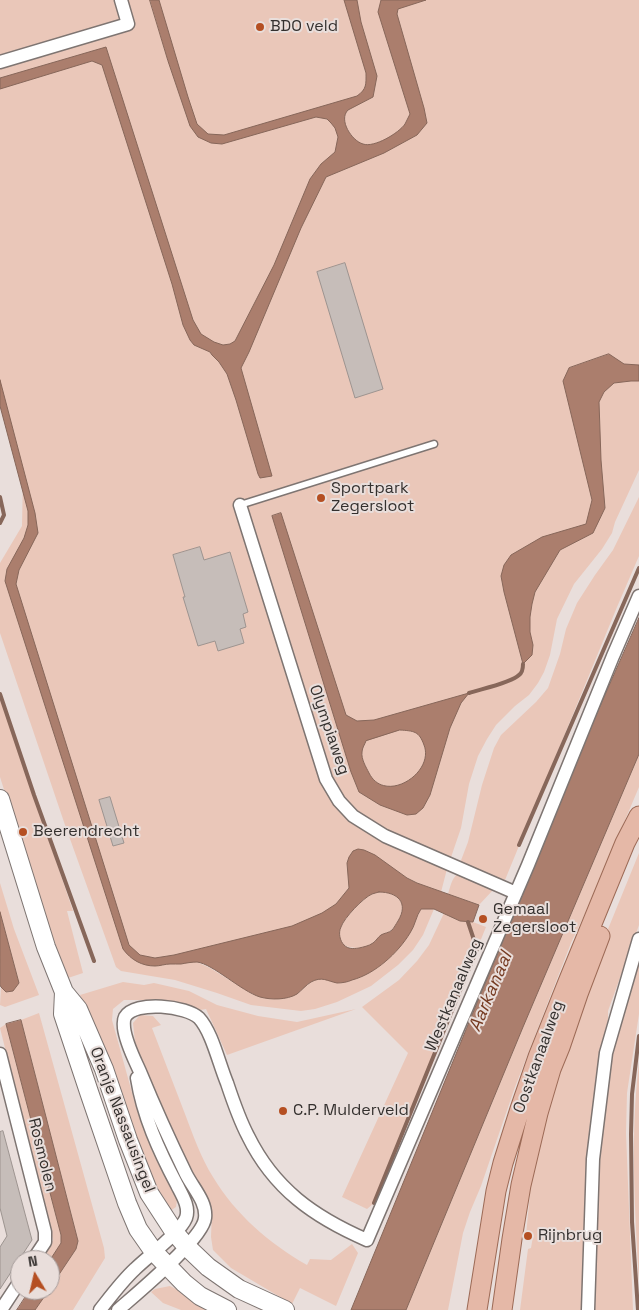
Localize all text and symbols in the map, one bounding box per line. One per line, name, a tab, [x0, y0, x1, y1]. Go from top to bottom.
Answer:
place label: BDO veld	[270, 17, 338, 37]
marker: BDO veld	[254, 21, 266, 33]
place label: Sportpark Zegersloot	[331, 479, 414, 517]
marker: Sportpark Zegersloot	[315, 492, 327, 504]
street label: Olympiaweg	[305, 683, 353, 777]
place label: Beerendrecht	[33, 822, 140, 842]
marker: Beerendrecht	[17, 826, 29, 838]
place label: Gemaal Zegersloot	[493, 900, 576, 938]
marker: Gemaal Zegersloot	[477, 913, 489, 925]
street label: Westkanaalweg	[422, 936, 486, 1054]
water label: Aarkanaal	[465, 949, 517, 1035]
street label: Oostkanaalweg	[510, 998, 568, 1116]
street label: Oranje Nassausingel	[85, 1045, 159, 1195]
place label: C.P. Mulderveld	[293, 1101, 409, 1121]
marker: C.P. Mulderveld	[277, 1105, 289, 1117]
street label: Rosmolen	[24, 1116, 60, 1194]
place label: Rijnbrug	[538, 1226, 602, 1246]
marker: Rijnbrug	[522, 1230, 534, 1242]
north arrow	[10, 1250, 60, 1300]
text: N	[27, 1252, 39, 1271]

